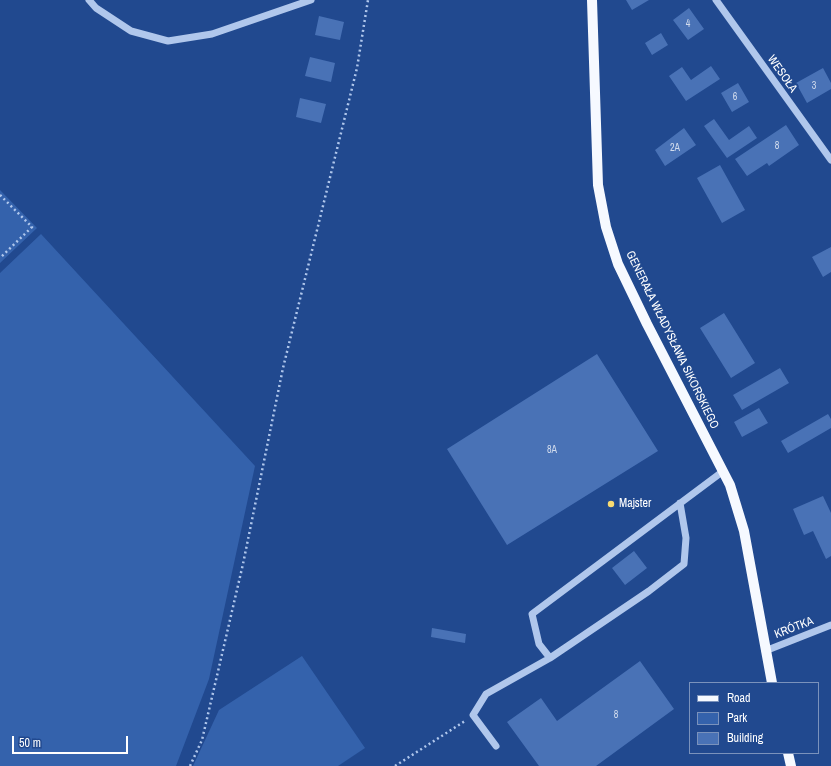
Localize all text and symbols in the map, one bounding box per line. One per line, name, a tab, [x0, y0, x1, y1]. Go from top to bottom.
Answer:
house number: 4	[686, 18, 690, 30]
street label: WESOŁA	[764, 53, 800, 95]
house number: 3	[812, 80, 816, 92]
house number: 6	[733, 91, 737, 103]
house number: 8	[775, 140, 779, 152]
house number: 2A	[670, 142, 680, 154]
street label: GENERAŁA WŁADYSŁAWA SIKORSKIEGO	[623, 249, 721, 431]
house number: 8A	[547, 444, 557, 456]
place label: Majster	[619, 497, 651, 511]
marker: Majster	[606, 499, 616, 509]
street label: KRÓTKA	[773, 614, 815, 642]
legend	[689, 682, 819, 754]
text: Road	[727, 690, 751, 706]
house number: 8	[614, 709, 618, 721]
text: Park	[727, 710, 747, 726]
scale bar	[14, 728, 130, 754]
text: Building	[727, 730, 763, 746]
text: 50 m	[19, 735, 41, 751]

